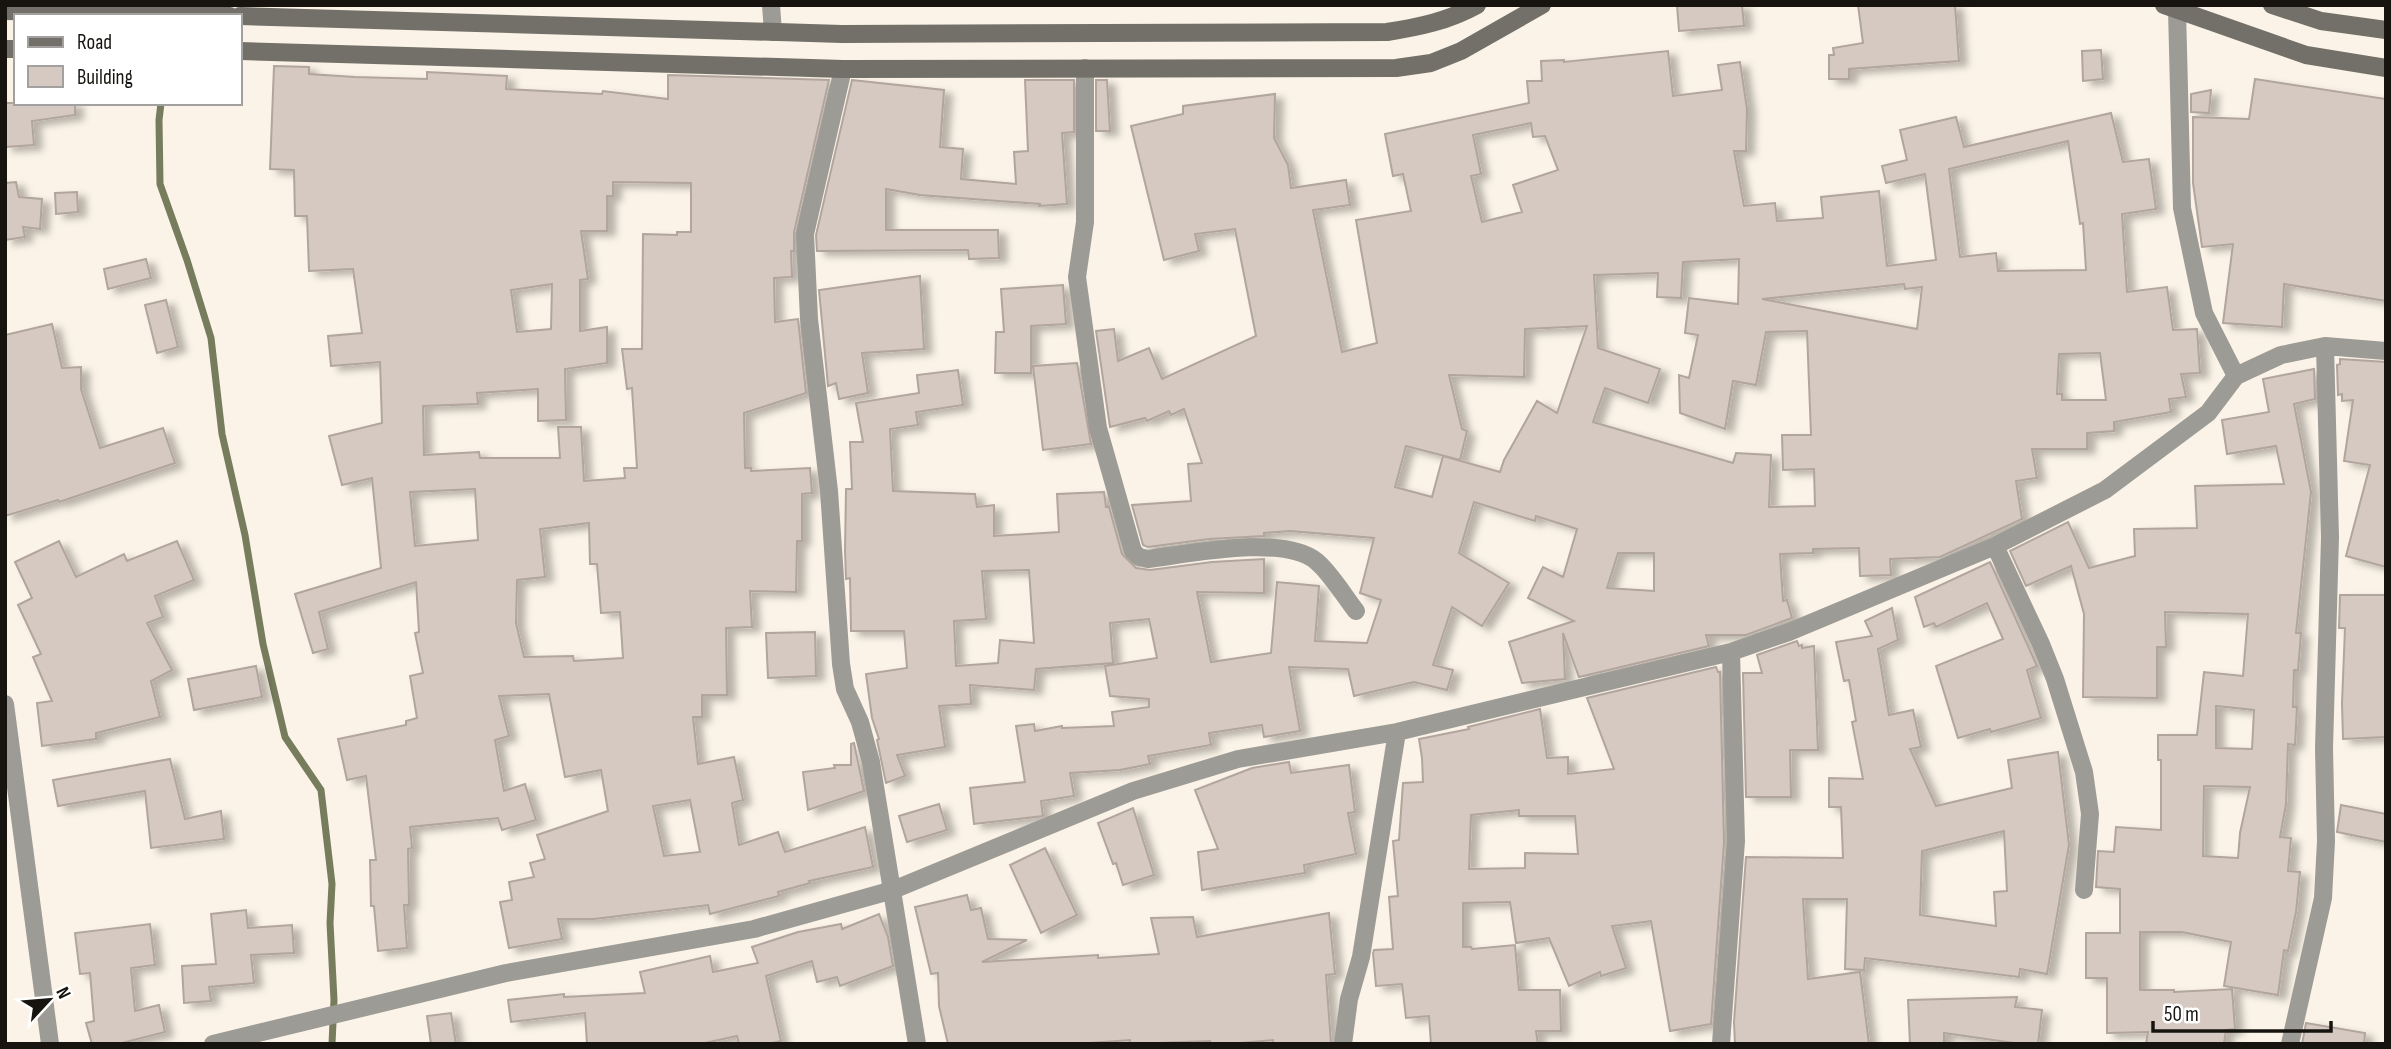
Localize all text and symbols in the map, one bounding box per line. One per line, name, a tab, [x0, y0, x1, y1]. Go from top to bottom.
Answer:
legend	[14, 14, 242, 105]
text: Road	[77, 30, 112, 55]
text: Building	[77, 65, 133, 90]
north arrow	[14, 965, 84, 1035]
text: N	[50, 984, 75, 1003]
scale bar	[2153, 990, 2332, 1034]
text: 50 m	[2164, 1002, 2199, 1027]

